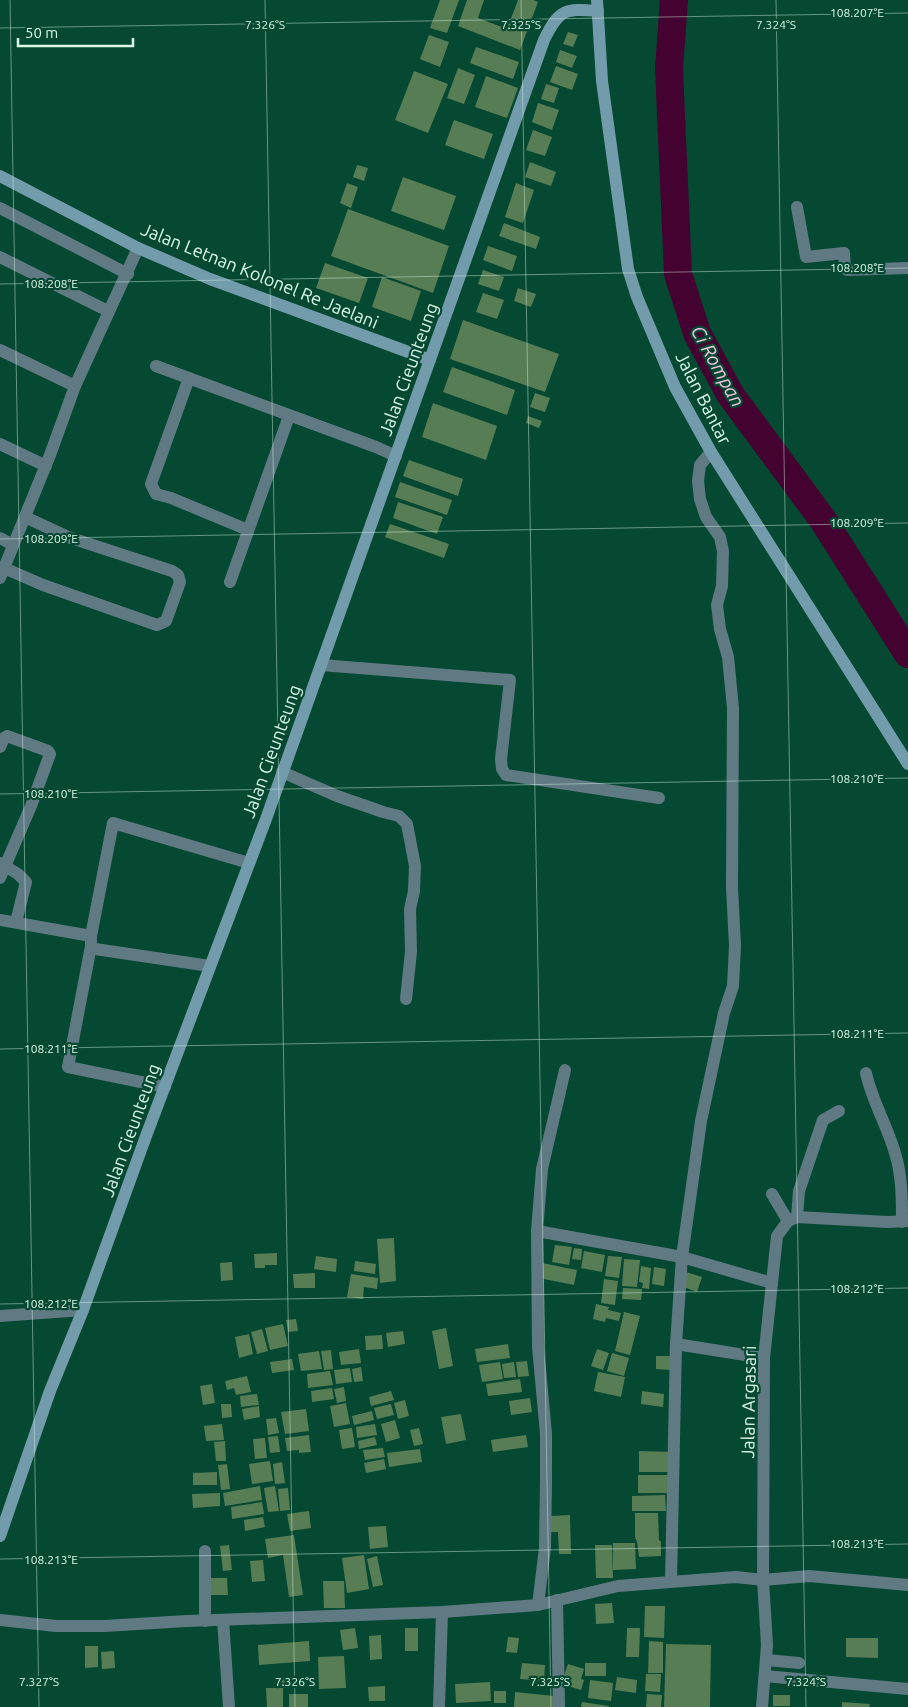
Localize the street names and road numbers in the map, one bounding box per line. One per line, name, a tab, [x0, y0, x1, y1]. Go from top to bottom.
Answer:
street label: Jalan Letnan Kolonel Re Jaelani	[138, 218, 382, 332]
street label: Jalan Cieunteung	[375, 300, 441, 438]
street label: Jalan Bantar	[672, 349, 736, 448]
street label: Jalan Cieunteung	[238, 682, 304, 820]
street label: Jalan Cieunteung	[97, 1061, 163, 1199]
street label: Jalan Argasari	[737, 1345, 759, 1459]

